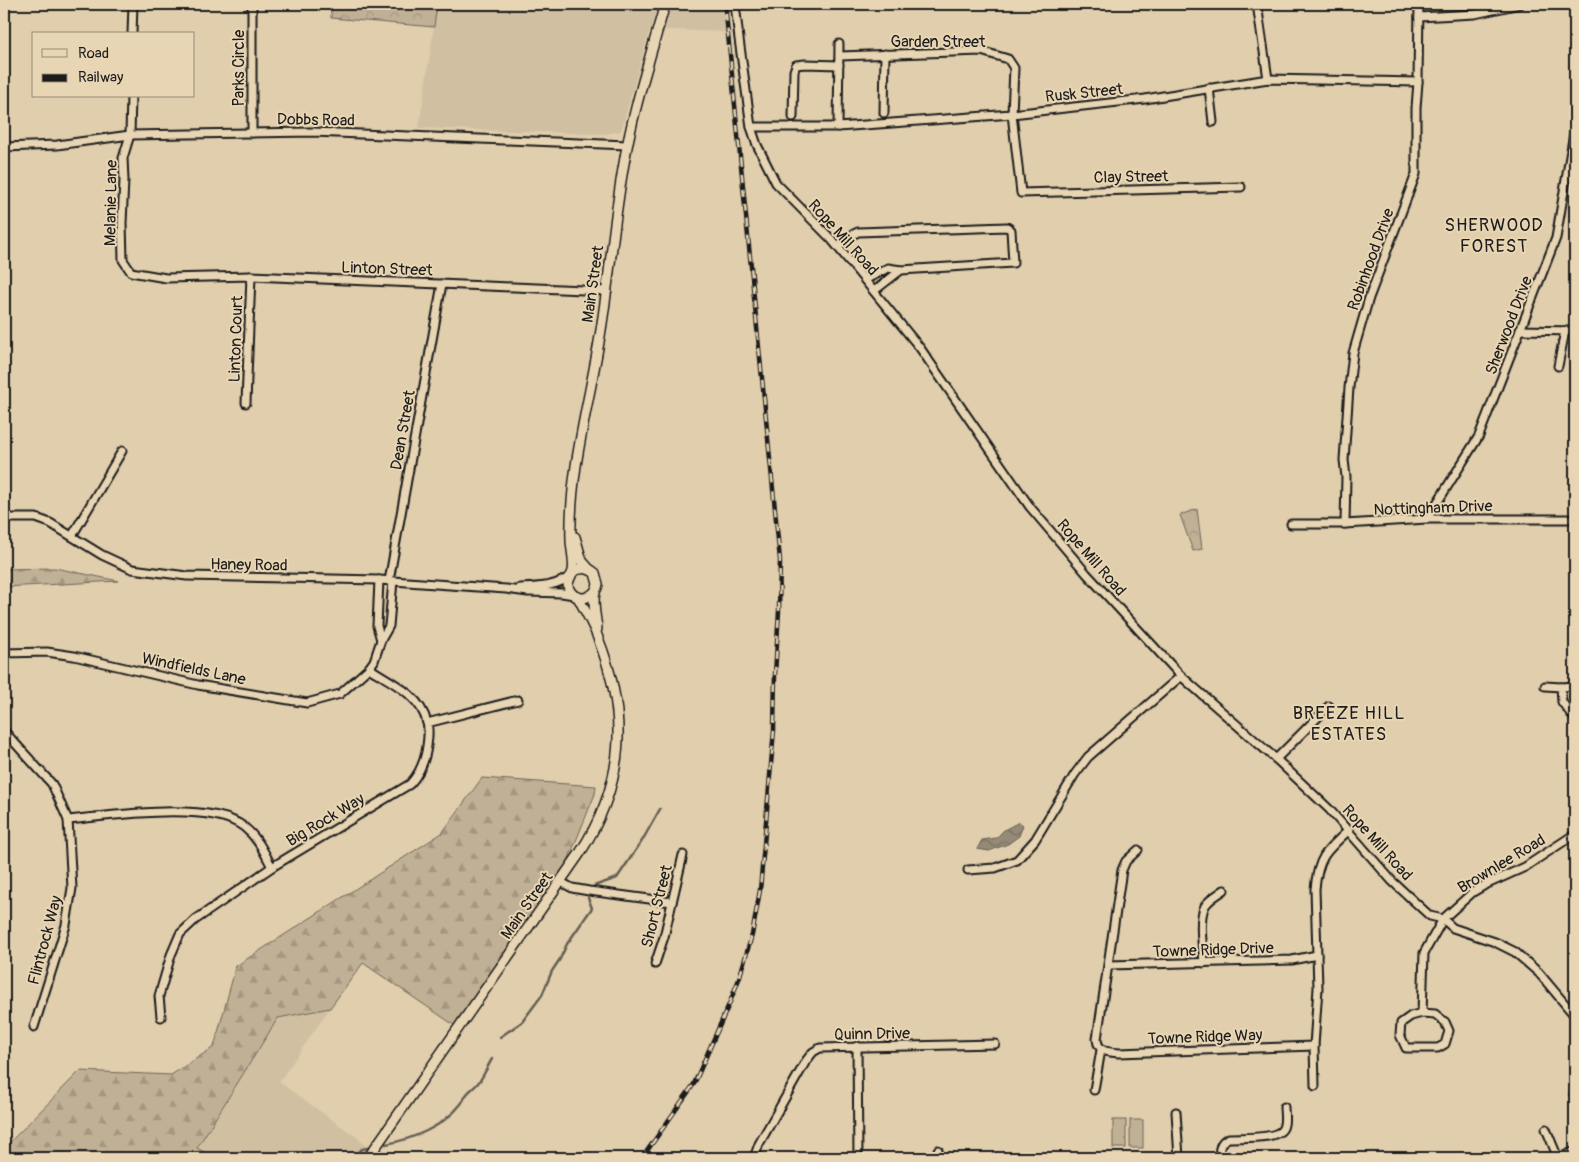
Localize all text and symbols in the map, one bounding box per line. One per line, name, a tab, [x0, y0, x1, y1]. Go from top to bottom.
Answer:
street label: Parks Circle	[229, 29, 249, 106]
legend	[32, 32, 195, 98]
street label: Garden Street	[891, 32, 986, 52]
text: Road	[78, 44, 109, 63]
text: Railway	[78, 68, 124, 87]
street label: Rusk Street	[1044, 79, 1124, 107]
street label: Dobbs Road	[277, 109, 355, 131]
street label: Melanie Lane	[100, 160, 122, 246]
street label: Clay Street	[1093, 166, 1169, 188]
street label: Rope Mill Road	[804, 195, 883, 280]
street label: Robinhood Drive	[1343, 205, 1399, 313]
district label: SHERWOOD FOREST	[1444, 214, 1544, 258]
street label: Main Street	[578, 244, 608, 324]
street label: Linton Street	[341, 257, 434, 281]
street label: Sherwood Drive	[1481, 273, 1537, 377]
street label: Linton Court	[224, 295, 248, 383]
street label: Dean Street	[386, 388, 420, 472]
street label: Nottingham Drive	[1373, 496, 1493, 520]
street label: Rope Mill Road	[1052, 515, 1130, 600]
street label: Haney Road	[210, 554, 288, 576]
street label: Windfields Lane	[140, 648, 248, 690]
district label: BREEZE HILL ESTATES	[1293, 702, 1405, 746]
street label: Big Rock Way	[283, 789, 368, 851]
street label: Rope Mill Road	[1338, 800, 1417, 885]
street label: Brownlee Road	[1454, 830, 1549, 898]
street label: Short Street	[637, 862, 677, 950]
street label: Main Street	[496, 868, 558, 943]
street label: Flintrock Way	[23, 893, 67, 987]
street label: Towne Ridge Drive	[1152, 938, 1274, 962]
street label: Quinn Drive	[834, 1023, 910, 1045]
street label: Towne Ridge Way	[1147, 1025, 1263, 1049]

